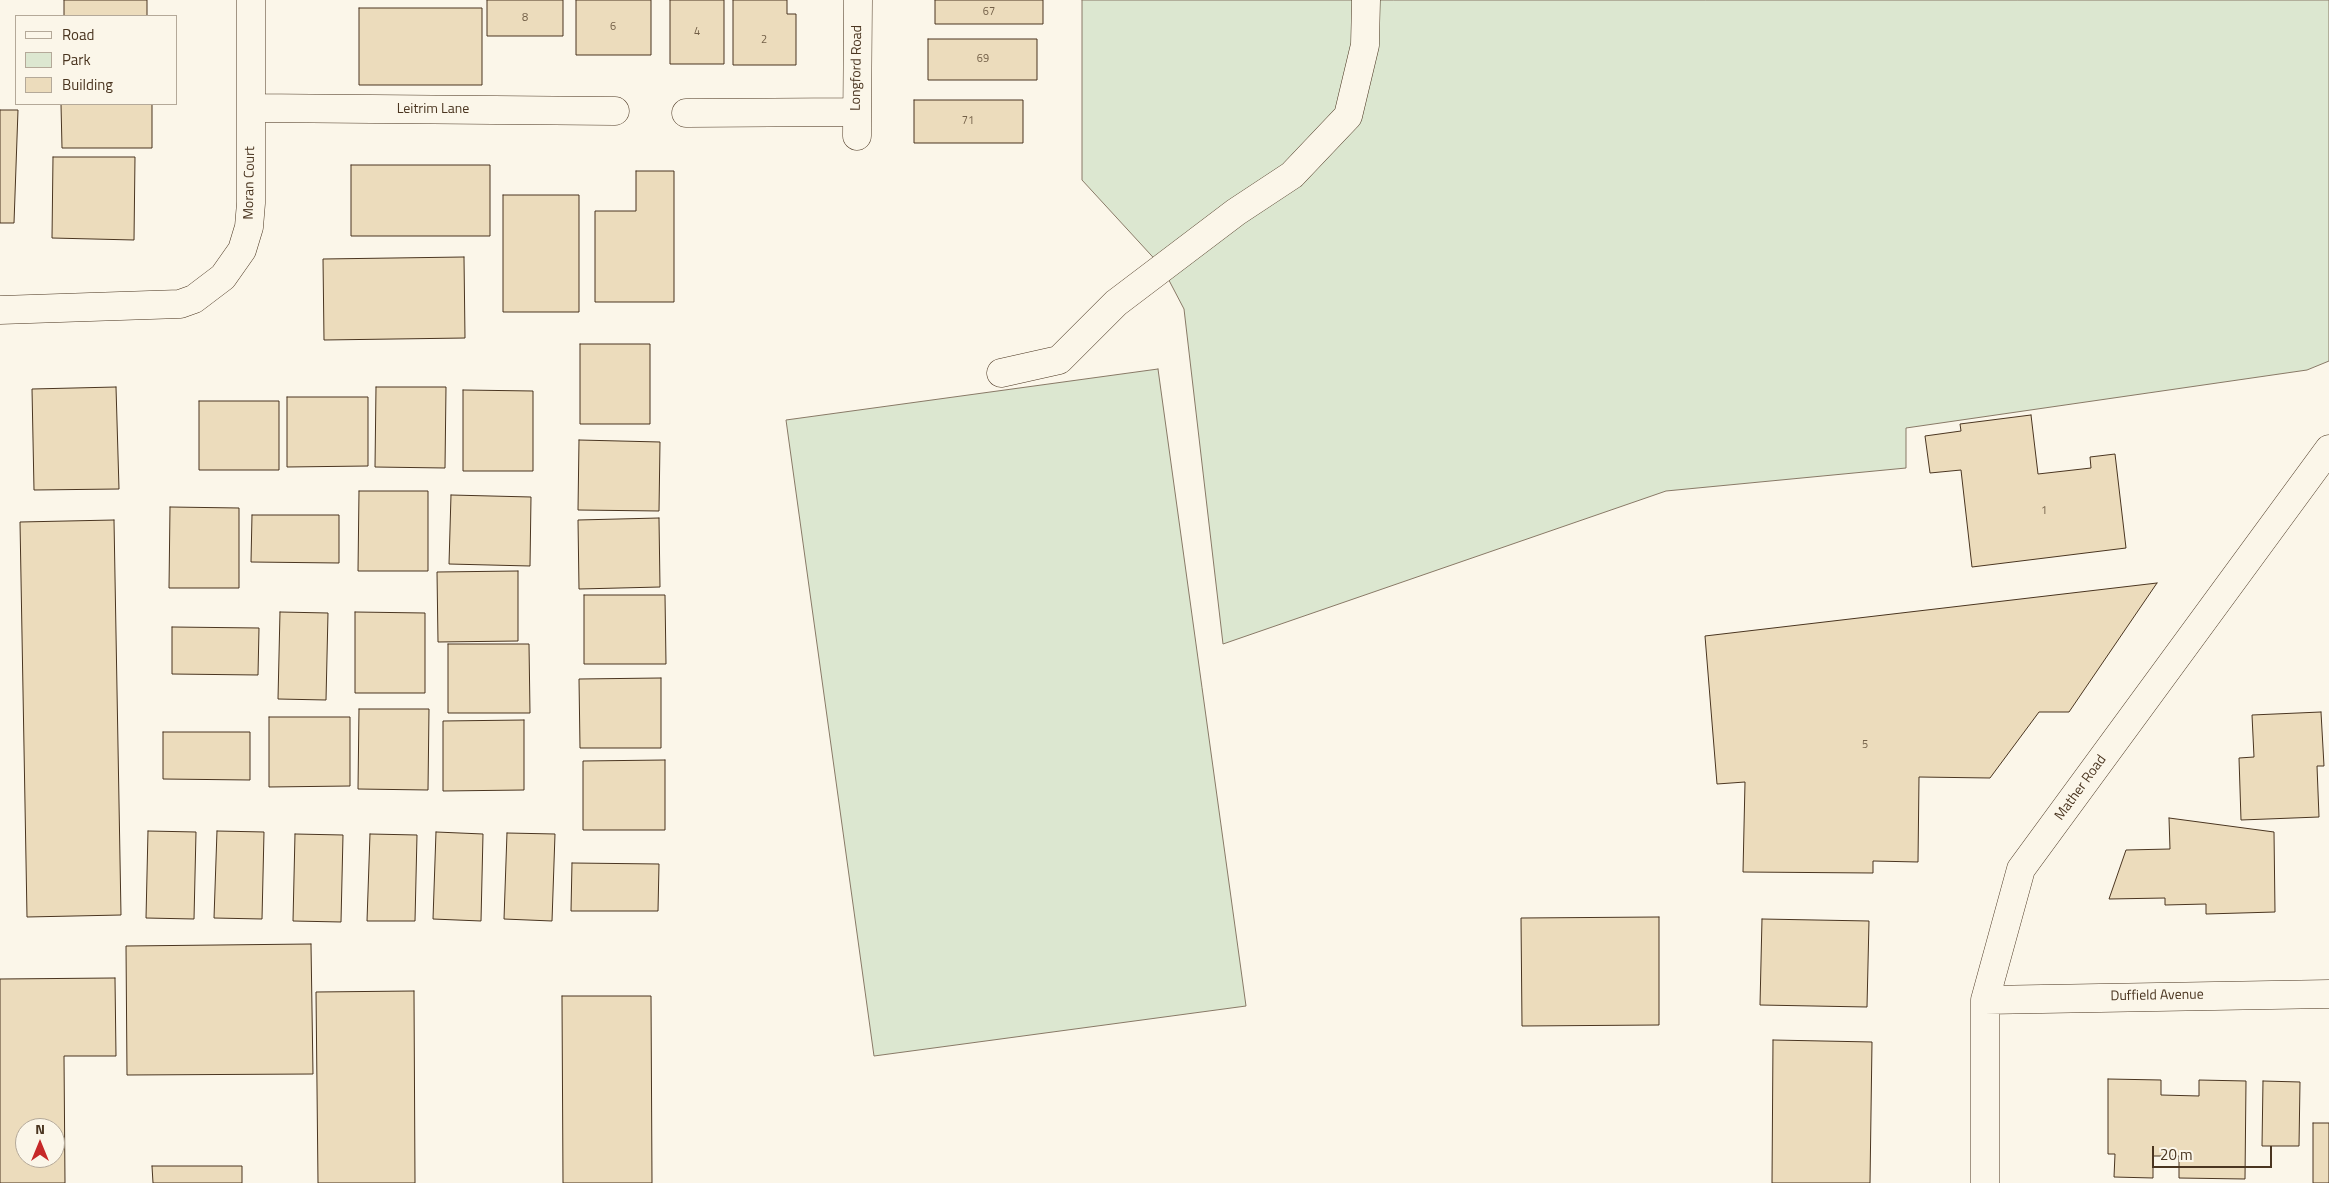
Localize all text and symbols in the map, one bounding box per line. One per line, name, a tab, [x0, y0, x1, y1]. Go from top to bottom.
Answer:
house number: 67	[983, 5, 995, 19]
house number: 8	[522, 11, 528, 25]
legend	[15, 15, 178, 105]
house number: 6	[610, 20, 616, 34]
text: Road	[62, 23, 94, 46]
house number: 4	[694, 25, 700, 39]
street label: Longford Road	[848, 25, 866, 111]
house number: 2	[761, 33, 767, 47]
text: Park	[62, 48, 91, 71]
house number: 69	[977, 52, 989, 66]
text: Building	[62, 73, 113, 96]
street label: Leitrim Lane	[397, 102, 469, 118]
house number: 71	[962, 114, 974, 128]
street label: Moran Court	[241, 146, 259, 220]
house number: 1	[2041, 504, 2047, 518]
house number: 5	[1862, 738, 1868, 752]
street label: Mather Road	[2052, 752, 2110, 824]
street label: Duffield Avenue	[2110, 987, 2204, 1005]
north arrow	[15, 1118, 65, 1168]
text: N	[35, 1118, 45, 1139]
scale bar	[2154, 1136, 2274, 1168]
text: 20 m	[2160, 1143, 2193, 1166]

